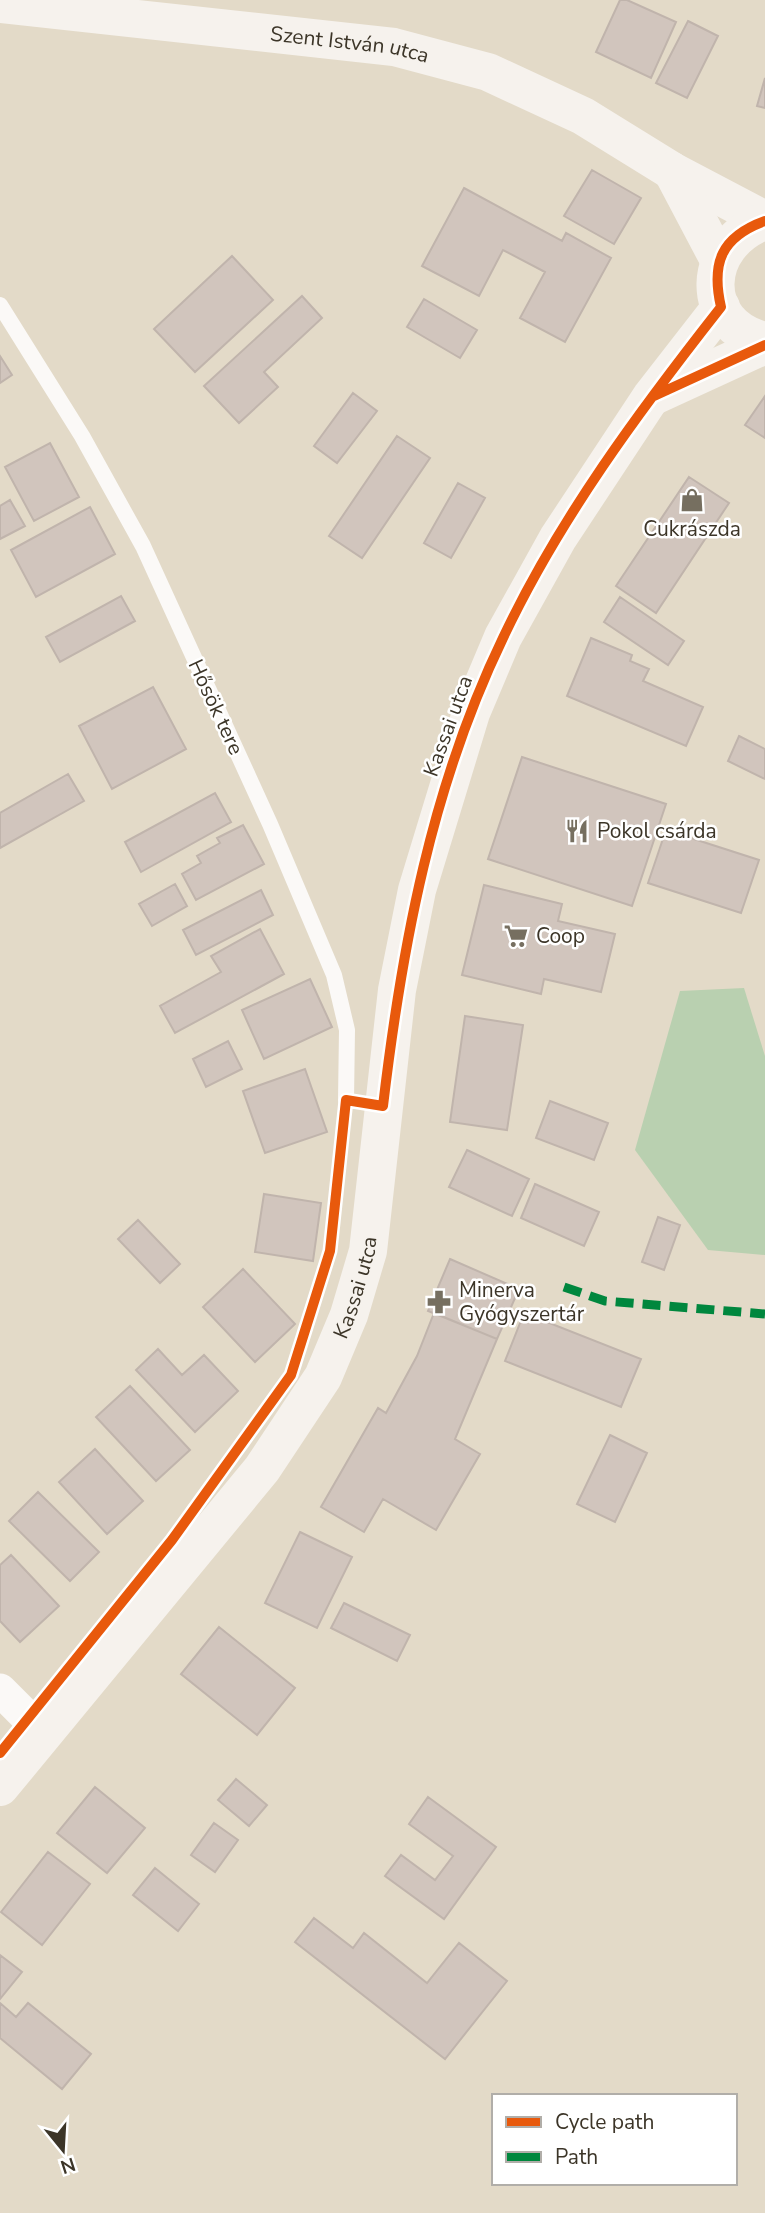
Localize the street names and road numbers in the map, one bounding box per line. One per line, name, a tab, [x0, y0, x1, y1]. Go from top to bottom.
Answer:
street label: Szent István utca	[269, 20, 432, 70]
street label: Hősök tere	[182, 655, 250, 759]
street label: Kassai utca	[417, 672, 479, 780]
street label: Kassai utca	[327, 1235, 384, 1343]

